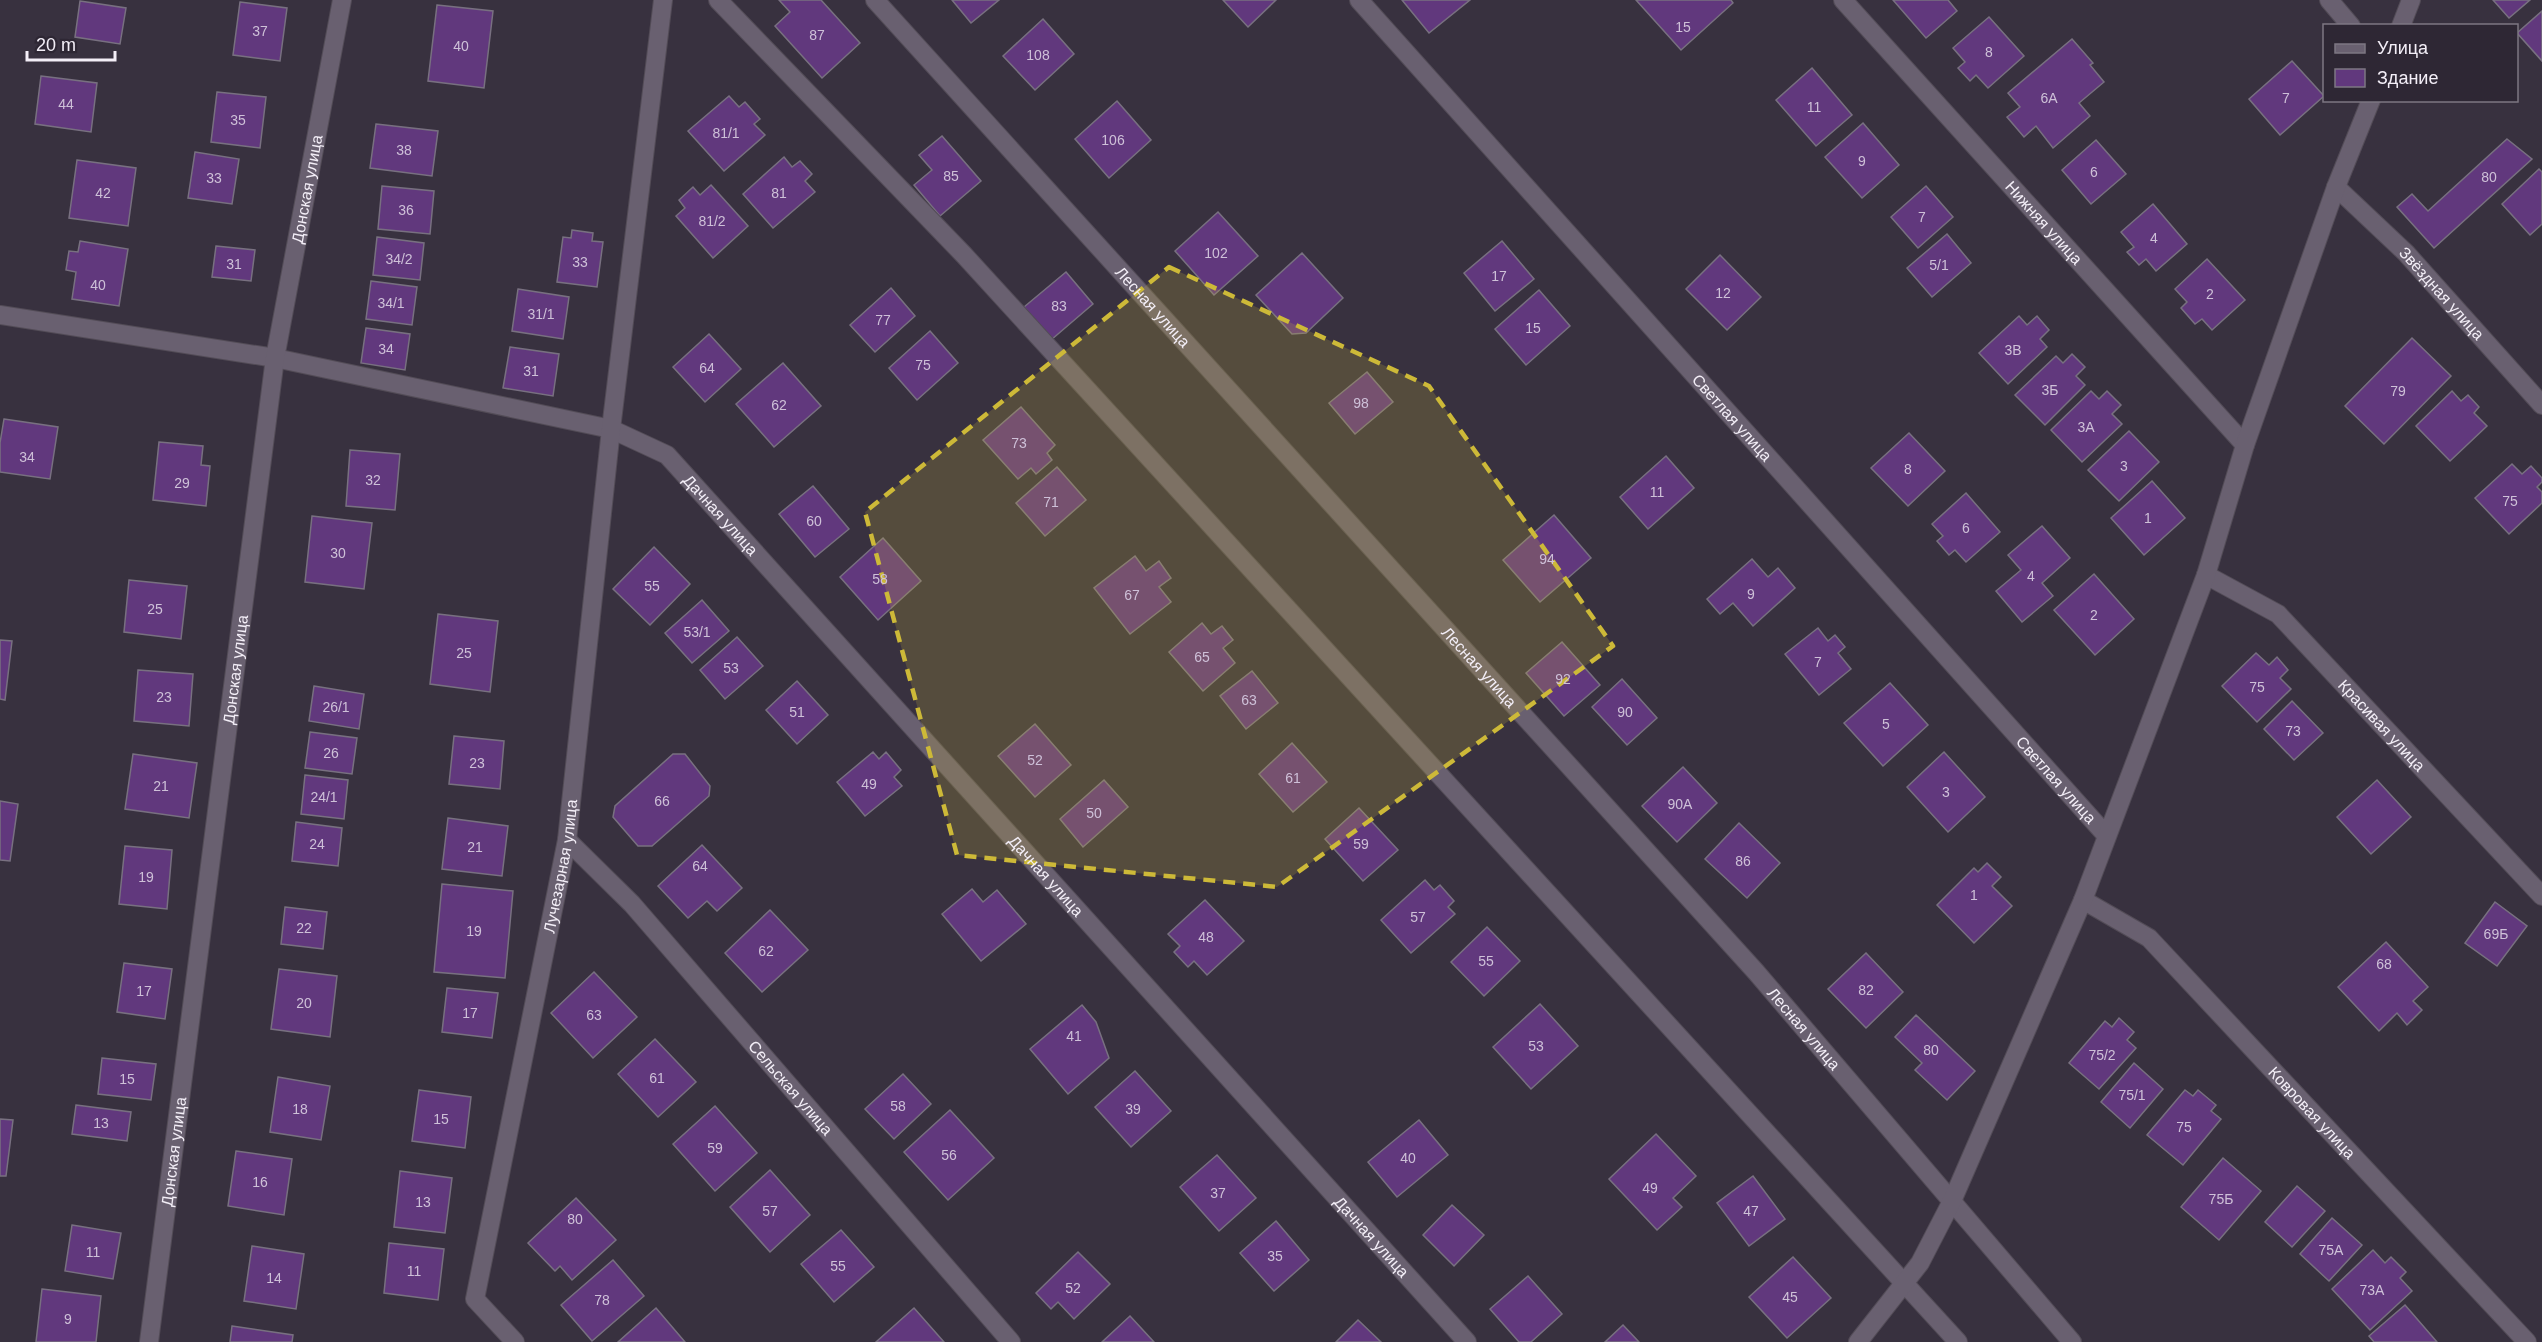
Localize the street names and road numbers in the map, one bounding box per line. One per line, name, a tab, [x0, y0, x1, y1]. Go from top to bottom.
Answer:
street label: Донская улица	[289, 133, 326, 245]
street label: Нижняя улица	[2002, 178, 2086, 268]
street label: Звёздная улица	[2396, 244, 2487, 343]
street label: Лесная улица	[1112, 263, 1193, 351]
street label: Светлая улица	[1689, 371, 1775, 465]
street label: Дачная улица	[680, 471, 761, 559]
street label: Донская улица	[220, 614, 251, 725]
street label: Лесная улица	[1438, 624, 1520, 711]
street label: Красивая улица	[2335, 676, 2428, 775]
street label: Светлая улица	[2013, 733, 2099, 827]
street label: Лучезарная улица	[541, 798, 580, 935]
street label: Дачная улица	[1005, 832, 1087, 920]
street label: Лесная улица	[1764, 984, 1844, 1073]
street label: Сельская улица	[745, 1037, 836, 1139]
street label: Ковровая улица	[2265, 1064, 2359, 1162]
street label: Донская улица	[158, 1096, 189, 1207]
street label: Дачная улица	[1331, 1193, 1412, 1281]

